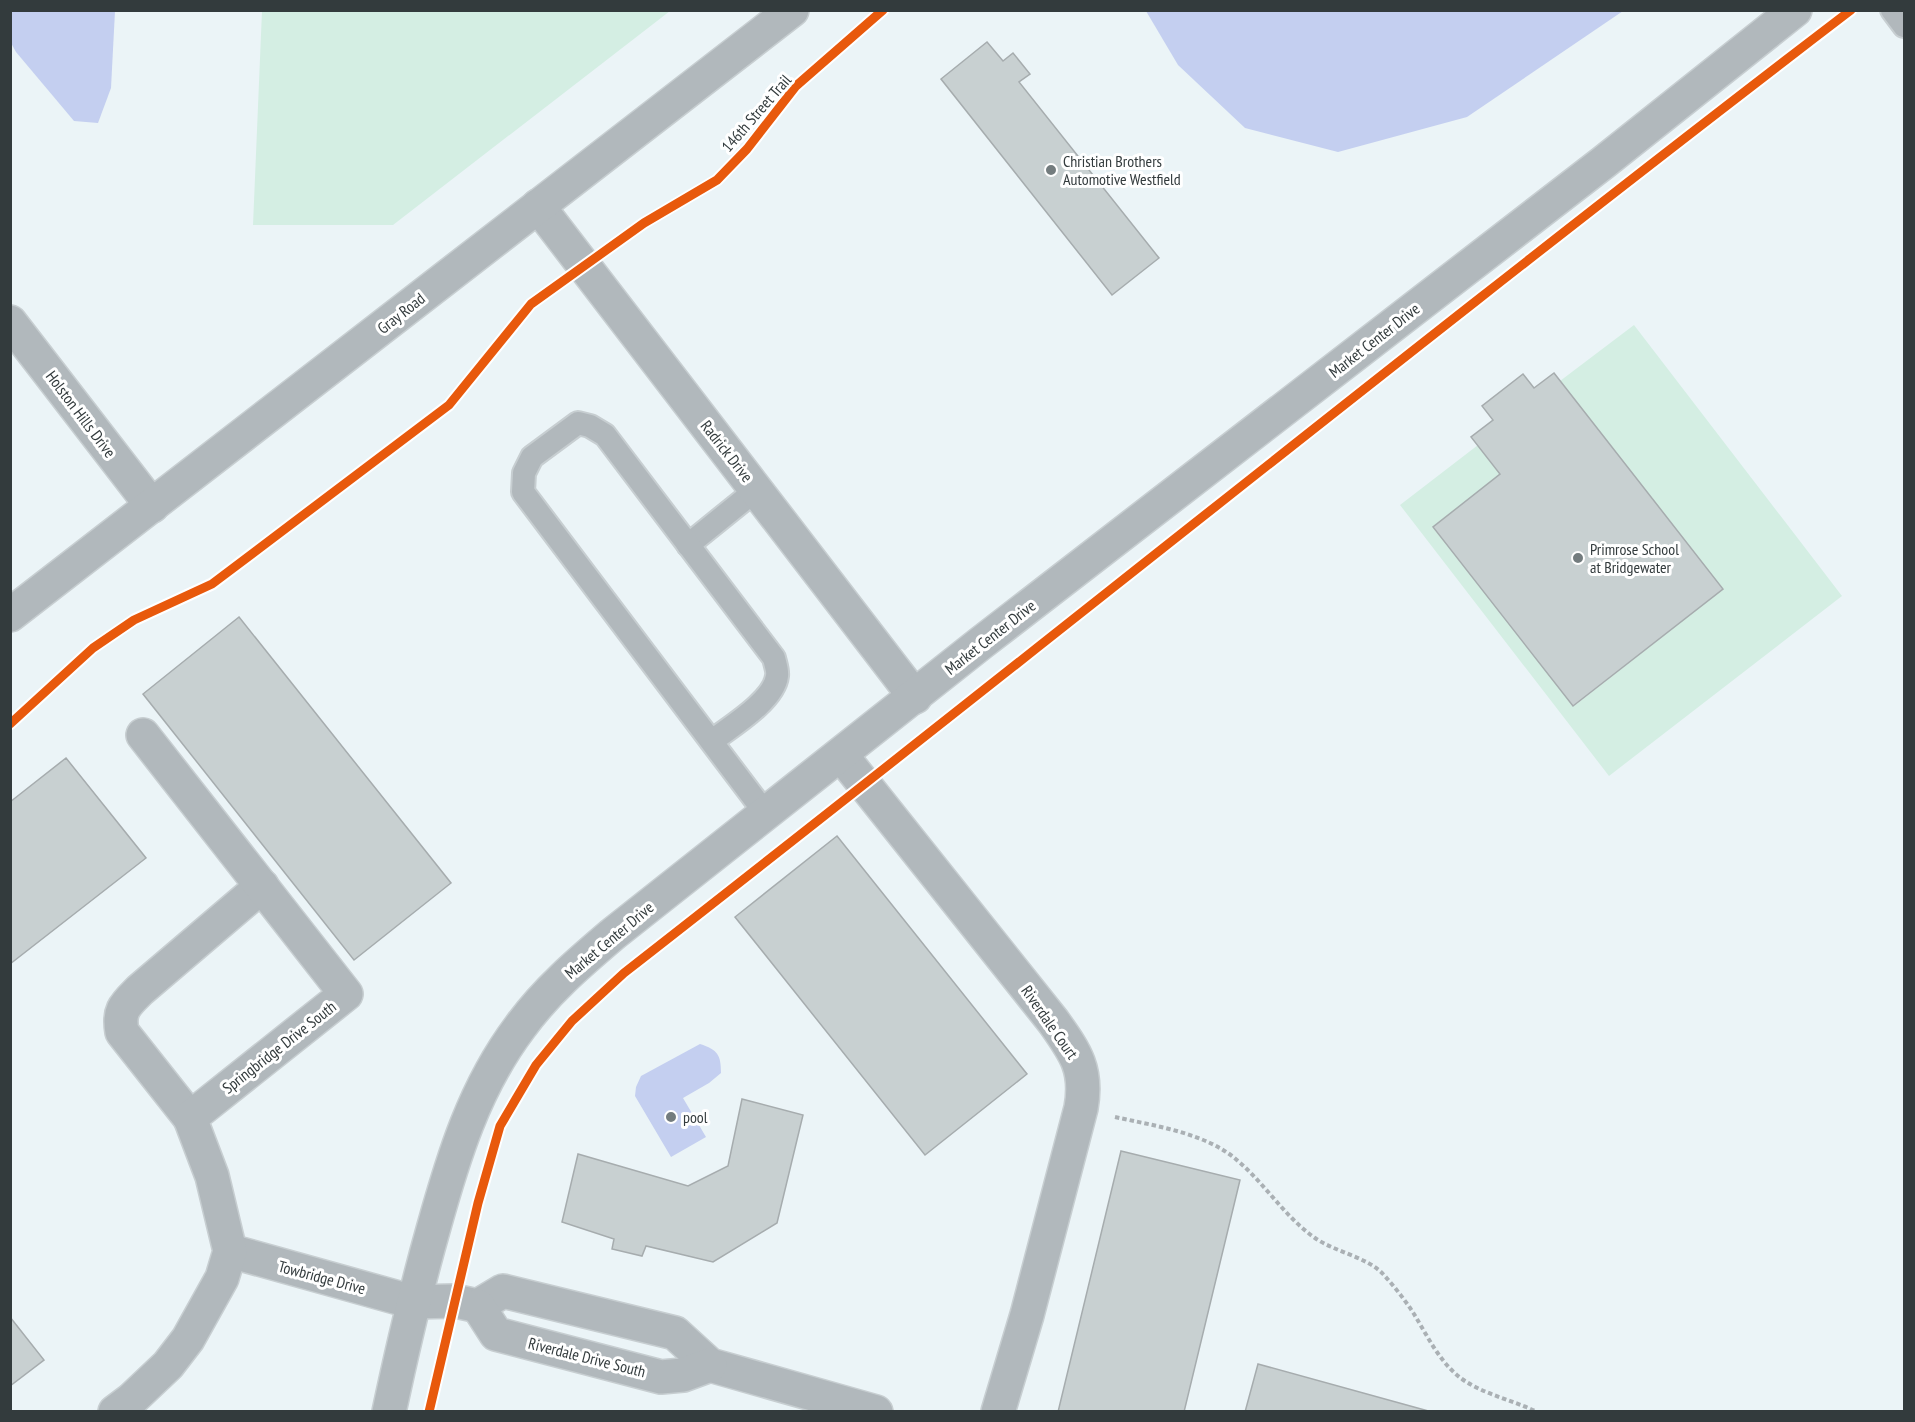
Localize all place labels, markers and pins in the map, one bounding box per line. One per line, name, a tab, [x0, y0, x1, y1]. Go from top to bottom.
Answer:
place label: Christian Brothers Automotive Westfield	[1063, 151, 1181, 189]
marker: Christian Brothers Automotive Westfield	[1044, 163, 1058, 177]
place label: Primrose School at Bridgewater	[1590, 539, 1679, 577]
marker: Primrose School at Bridgewater	[1571, 551, 1585, 565]
place label: pool	[683, 1107, 708, 1127]
marker: pool	[664, 1110, 678, 1124]

